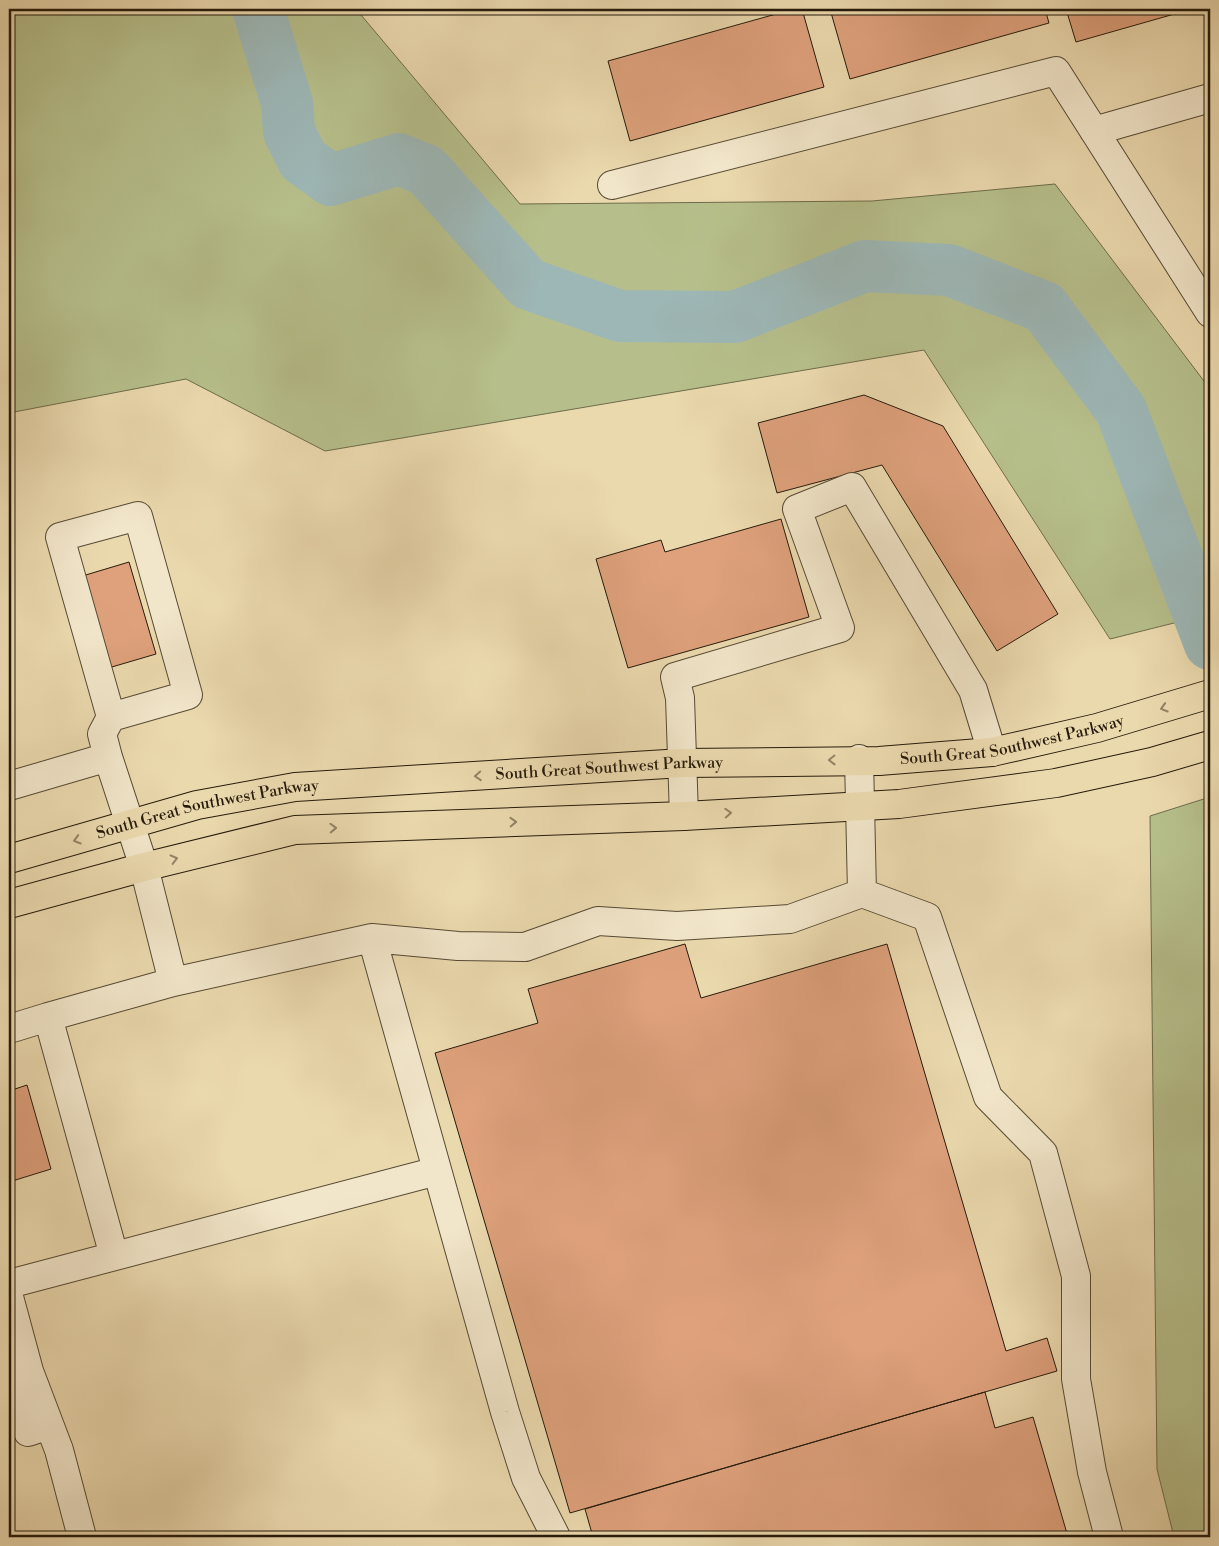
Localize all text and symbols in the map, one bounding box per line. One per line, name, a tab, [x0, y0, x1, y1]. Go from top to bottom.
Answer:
one-way arrow	[1160, 702, 1168, 712]
street label: South Great Southwest Parkway	[899, 710, 1127, 769]
street label: South Great Southwest Parkway	[495, 753, 723, 785]
one-way arrow	[828, 755, 836, 765]
one-way arrow	[473, 770, 481, 781]
street label: South Great Southwest Parkway	[94, 776, 319, 843]
one-way arrow	[724, 808, 732, 819]
one-way arrow	[509, 816, 517, 827]
one-way arrow	[329, 823, 337, 834]
one-way arrow	[74, 834, 82, 844]
one-way arrow	[169, 855, 177, 865]

